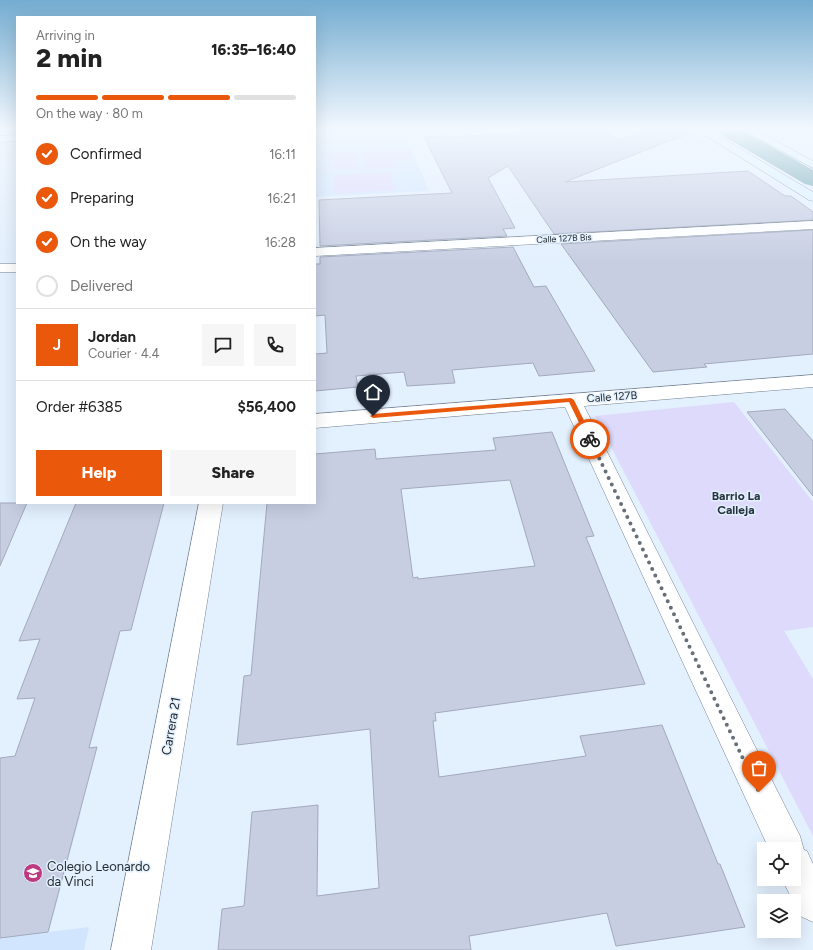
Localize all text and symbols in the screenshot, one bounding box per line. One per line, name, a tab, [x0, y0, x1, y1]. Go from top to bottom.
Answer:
text: Arriving in	[36, 28, 95, 43]
text: 16:35–16:40	[211, 41, 296, 59]
text: 2 min	[36, 42, 102, 74]
text: On the way · 80 m	[36, 106, 143, 121]
icon: check	[36, 143, 58, 165]
text: Confirmed	[70, 145, 142, 163]
text: 16:11	[269, 147, 296, 162]
icon: check	[36, 187, 58, 209]
text: Preparing	[70, 189, 134, 207]
text: 16:21	[267, 191, 296, 206]
icon: check	[36, 231, 58, 253]
street label: Calle 127B Bis	[536, 231, 592, 245]
text: On the way	[70, 233, 147, 251]
text: 16:28	[265, 235, 296, 250]
text: Delivered	[70, 277, 133, 295]
button: chat	[202, 324, 244, 366]
button: phone	[254, 324, 296, 366]
text: Jordan	[88, 328, 136, 346]
text: J	[53, 336, 61, 354]
text: Courier · 4.4	[88, 346, 160, 361]
pin	[356, 375, 390, 416]
icon: home	[362, 381, 384, 403]
street label: Calle 127B	[586, 389, 638, 405]
text: Order #6385	[36, 398, 122, 416]
text: $56,400	[237, 398, 296, 416]
courier	[570, 419, 610, 459]
icon: bike	[579, 428, 601, 450]
button: Help	[36, 450, 162, 496]
button: Share	[170, 450, 296, 496]
district label: Barrio La Calleja	[712, 489, 760, 517]
street label: Carrera 21	[159, 696, 183, 756]
pin	[742, 751, 776, 792]
icon: bag	[748, 757, 770, 779]
map controls	[757, 842, 801, 938]
button: locate	[757, 842, 801, 886]
place label: Colegio Leonardo da Vinci	[47, 859, 150, 889]
school or university icon: Colegio Leonardo da Vinci	[22, 862, 44, 884]
button: layers	[757, 894, 801, 938]

